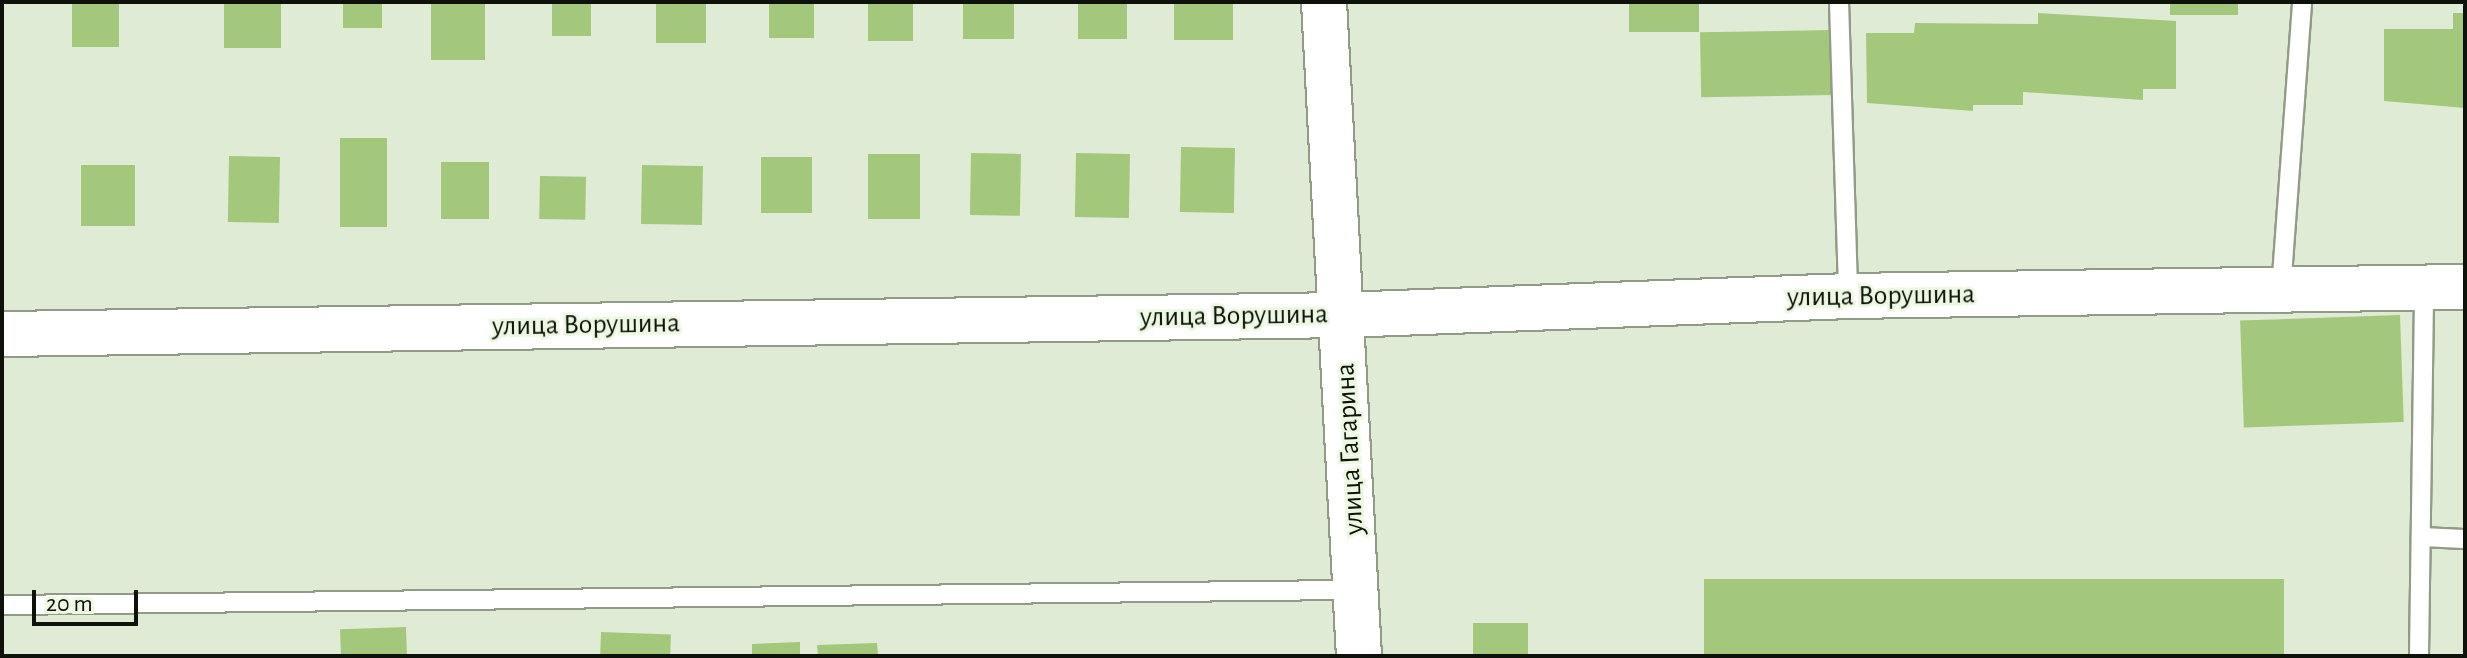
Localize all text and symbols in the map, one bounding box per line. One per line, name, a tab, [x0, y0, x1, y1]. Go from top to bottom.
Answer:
street label: улица Ворушина	[1787, 278, 1975, 314]
street label: улица Ворушина	[1140, 298, 1328, 334]
street label: улица Ворушина	[492, 307, 680, 343]
street label: улица Гагарина	[1329, 362, 1371, 536]
scale bar	[36, 574, 142, 624]
text: 20 m	[46, 592, 93, 616]

